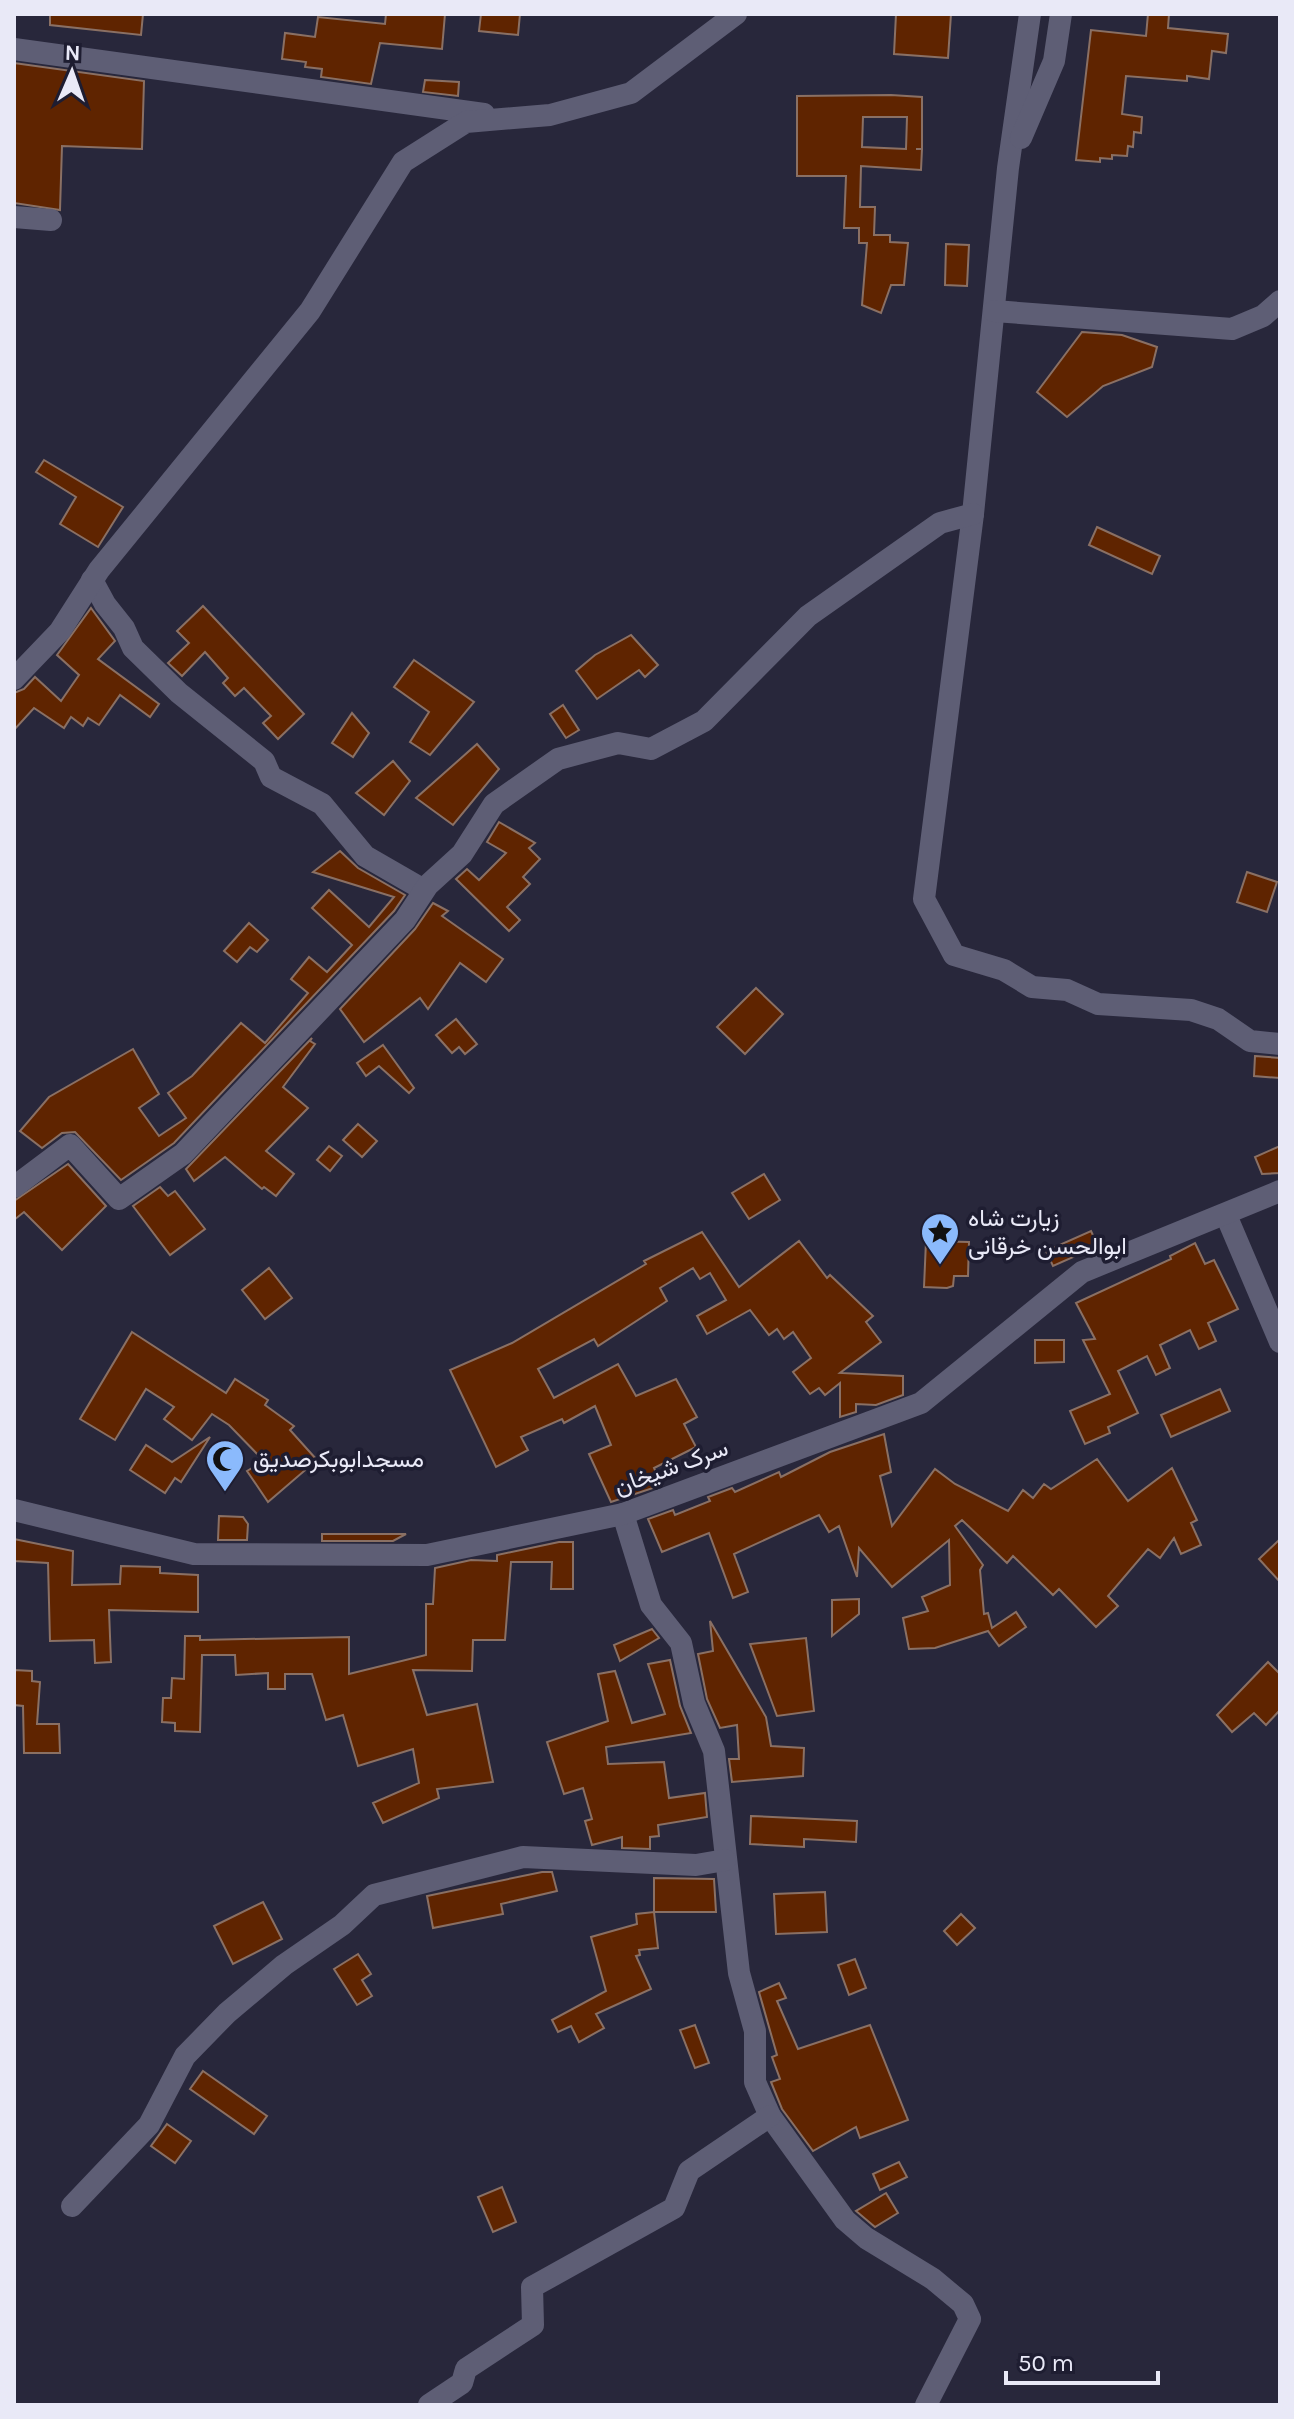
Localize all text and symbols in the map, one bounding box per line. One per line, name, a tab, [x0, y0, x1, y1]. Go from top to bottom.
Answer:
north arrow	[32, 32, 112, 112]
text: N	[64, 40, 81, 66]
place label: زیارت شاه ابوالحسن خرقانی	[968, 1204, 1127, 1261]
place icon: زیارت شاه ابوالحسن خرقانی	[919, 1211, 961, 1266]
street label: سرک شیخان	[610, 1433, 732, 1501]
mosque icon: مسجدابوبکرصدیق	[204, 1438, 246, 1493]
place label: مسجدابوبکرصدیق	[253, 1445, 424, 1474]
scale bar	[1006, 2335, 1158, 2385]
text: 50 m	[1018, 2349, 1074, 2377]

